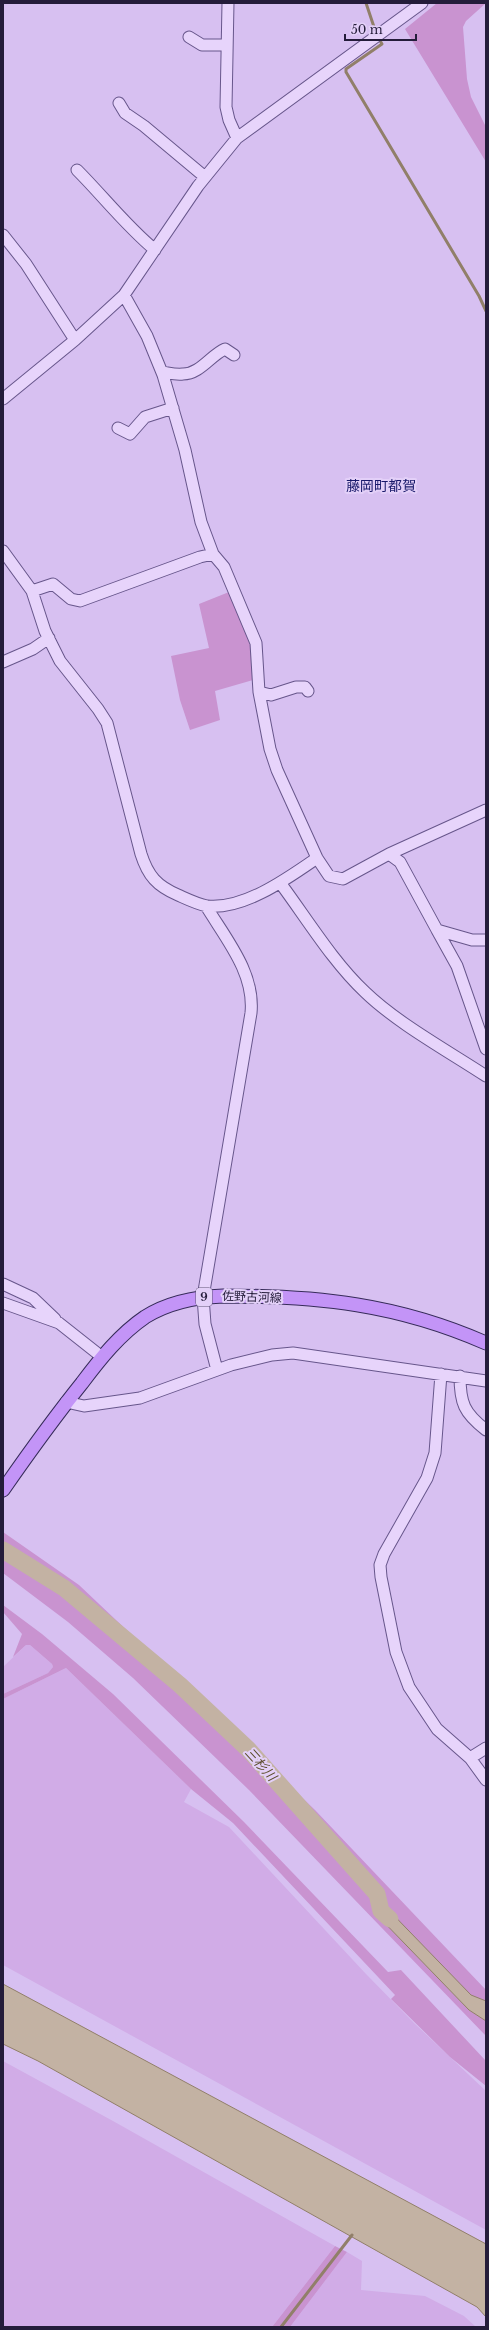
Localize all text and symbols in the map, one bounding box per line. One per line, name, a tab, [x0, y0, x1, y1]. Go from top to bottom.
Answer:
scale bar	[345, 16, 416, 42]
text: 50 m	[351, 22, 383, 37]
district label: 藤岡町都賀	[346, 477, 416, 495]
road number: 9	[196, 1288, 212, 1306]
street label: 佐野古河線	[222, 1288, 282, 1305]
water label: 三杉川	[241, 1744, 281, 1786]

